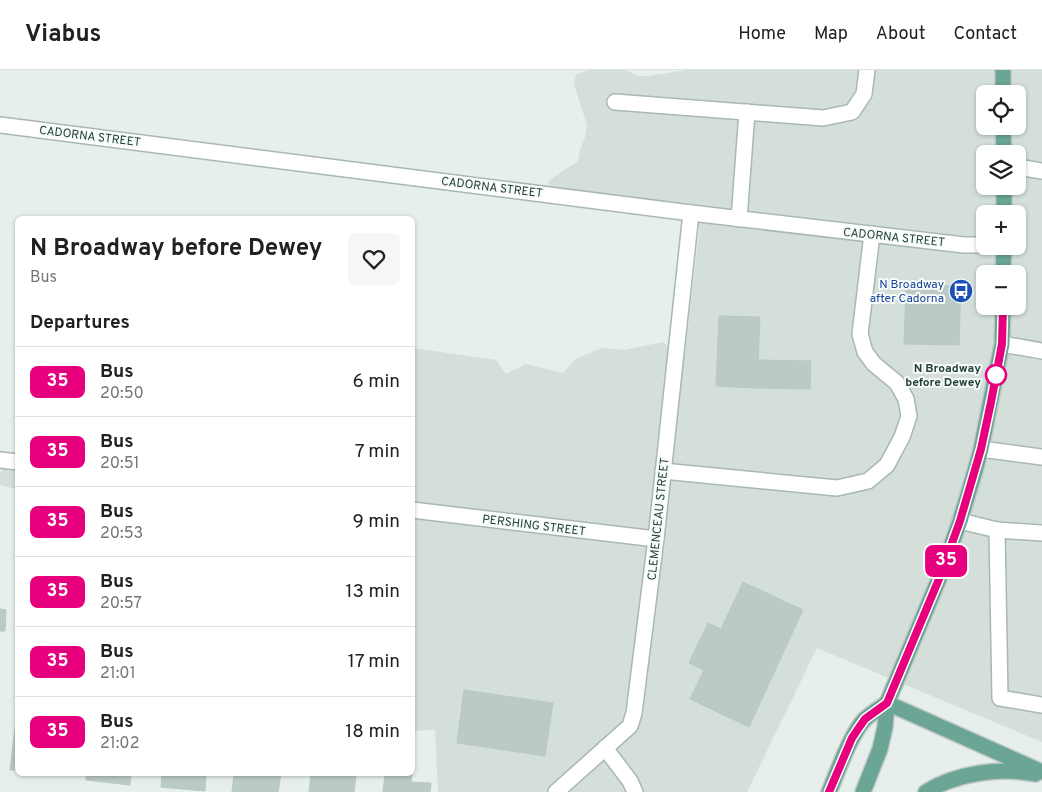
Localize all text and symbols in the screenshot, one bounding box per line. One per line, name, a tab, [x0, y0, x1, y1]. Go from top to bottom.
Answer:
text: Viabus	[25, 20, 101, 50]
text: Home	[738, 23, 786, 46]
text: Map	[814, 23, 848, 46]
text: About	[876, 23, 925, 46]
text: Contact	[953, 23, 1017, 46]
map controls	[976, 85, 1026, 315]
button: locate	[976, 85, 1026, 135]
street label: CADORNA STREET	[38, 123, 142, 151]
button: layers	[976, 145, 1026, 195]
street label: CADORNA STREET	[440, 174, 544, 202]
button: +	[976, 205, 1026, 255]
street label: CADORNA STREET	[842, 225, 946, 251]
button: heart	[348, 233, 400, 285]
text: N Broadway before Dewey	[30, 234, 322, 264]
button: −	[976, 265, 1026, 315]
text: Bus	[30, 268, 57, 288]
place label: N Broadway after Cadorna	[870, 277, 944, 307]
bus stop icon: N Broadway after Cadorna	[948, 278, 974, 304]
text: Departures	[30, 311, 130, 335]
text: Bus	[100, 360, 134, 384]
place label: N Broadway before Dewey	[905, 361, 981, 391]
marker: N Broadway before Dewey	[985, 364, 1007, 386]
text: 35	[47, 370, 68, 393]
text: 6 min	[353, 370, 400, 394]
text: 20:50	[100, 384, 144, 404]
text: Bus	[100, 430, 134, 454]
text: 35	[47, 440, 68, 463]
text: 7 min	[355, 440, 400, 464]
text: 20:51	[100, 454, 140, 474]
street label: CLEMENCEAU STREET	[645, 457, 673, 581]
text: Bus	[100, 500, 134, 524]
text: 35	[47, 510, 68, 533]
text: 9 min	[353, 510, 400, 534]
street label: PERSHING STREET	[481, 512, 587, 540]
text: 20:53	[100, 524, 143, 544]
line badge: 35	[924, 545, 968, 577]
text: 35	[935, 549, 957, 572]
text: Bus	[100, 570, 134, 594]
text: 35	[47, 580, 68, 603]
text: 13 min	[345, 580, 400, 604]
text: 20:57	[100, 594, 142, 614]
text: Bus	[100, 640, 134, 664]
text: 35	[47, 650, 68, 673]
text: 17 min	[348, 650, 400, 674]
text: 21:01	[100, 664, 136, 684]
text: Bus	[100, 710, 134, 734]
text: 35	[47, 720, 68, 743]
text: 18 min	[345, 720, 400, 744]
text: 21:02	[100, 734, 139, 754]

